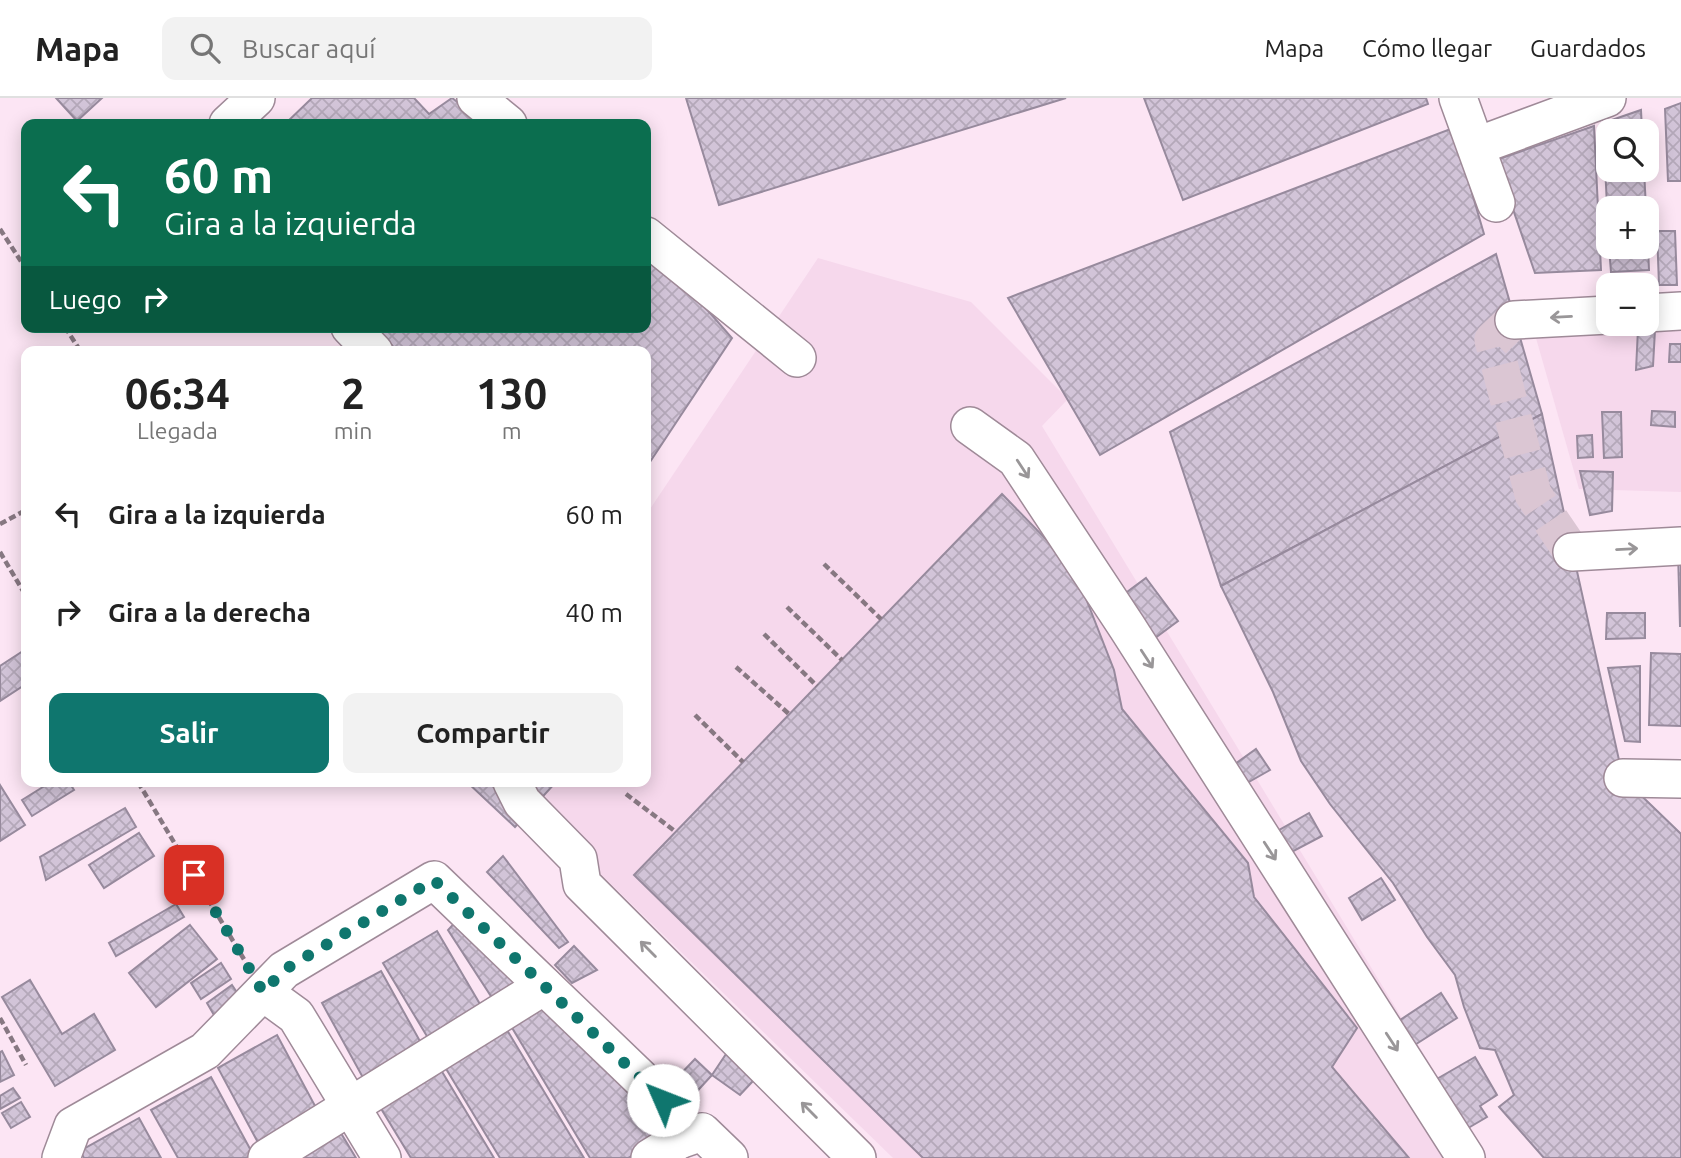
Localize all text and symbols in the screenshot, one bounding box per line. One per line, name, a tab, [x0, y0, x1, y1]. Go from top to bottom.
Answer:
search box	[162, 17, 652, 80]
icon: search	[186, 29, 224, 67]
text: Mapa	[35, 30, 120, 67]
text: Buscar aquí	[242, 34, 376, 63]
text: Mapa	[1264, 35, 1324, 62]
text: Cómo llegar	[1362, 35, 1492, 62]
text: Guardados	[1530, 35, 1646, 62]
map controls	[1596, 119, 1659, 336]
button: search	[1596, 119, 1659, 182]
icon: left	[49, 147, 140, 238]
text: 60 m	[164, 147, 273, 202]
button: +	[1596, 196, 1659, 259]
text: Gira a la izquierda	[164, 205, 417, 241]
button: −	[1596, 273, 1659, 336]
icon: right	[136, 280, 174, 318]
text: Luego	[49, 285, 122, 314]
one-way arrow	[1550, 311, 1573, 324]
text: 06:34	[125, 370, 230, 417]
text: 2	[341, 370, 365, 417]
text: 130	[476, 370, 547, 417]
text: Llegada	[137, 418, 218, 443]
text: min	[334, 418, 372, 443]
text: m	[502, 418, 522, 443]
one-way arrow	[1015, 459, 1030, 478]
icon: left	[49, 495, 87, 533]
text: Gira a la izquierda	[108, 500, 326, 529]
text: 60 m	[565, 500, 623, 529]
one-way arrow	[1615, 542, 1638, 555]
icon: right	[49, 593, 87, 631]
text: Gira a la derecha	[108, 598, 311, 627]
text: 40 m	[565, 598, 623, 627]
one-way arrow	[1141, 649, 1155, 669]
button: Salir	[49, 693, 329, 773]
button: Compartir	[343, 693, 623, 773]
one-way arrow	[1263, 840, 1277, 860]
pin	[164, 845, 224, 905]
icon: arrive	[175, 856, 213, 894]
one-way arrow	[639, 941, 656, 958]
one-way arrow	[1386, 1032, 1400, 1052]
position arrow	[626, 1063, 700, 1137]
one-way arrow	[801, 1101, 818, 1118]

